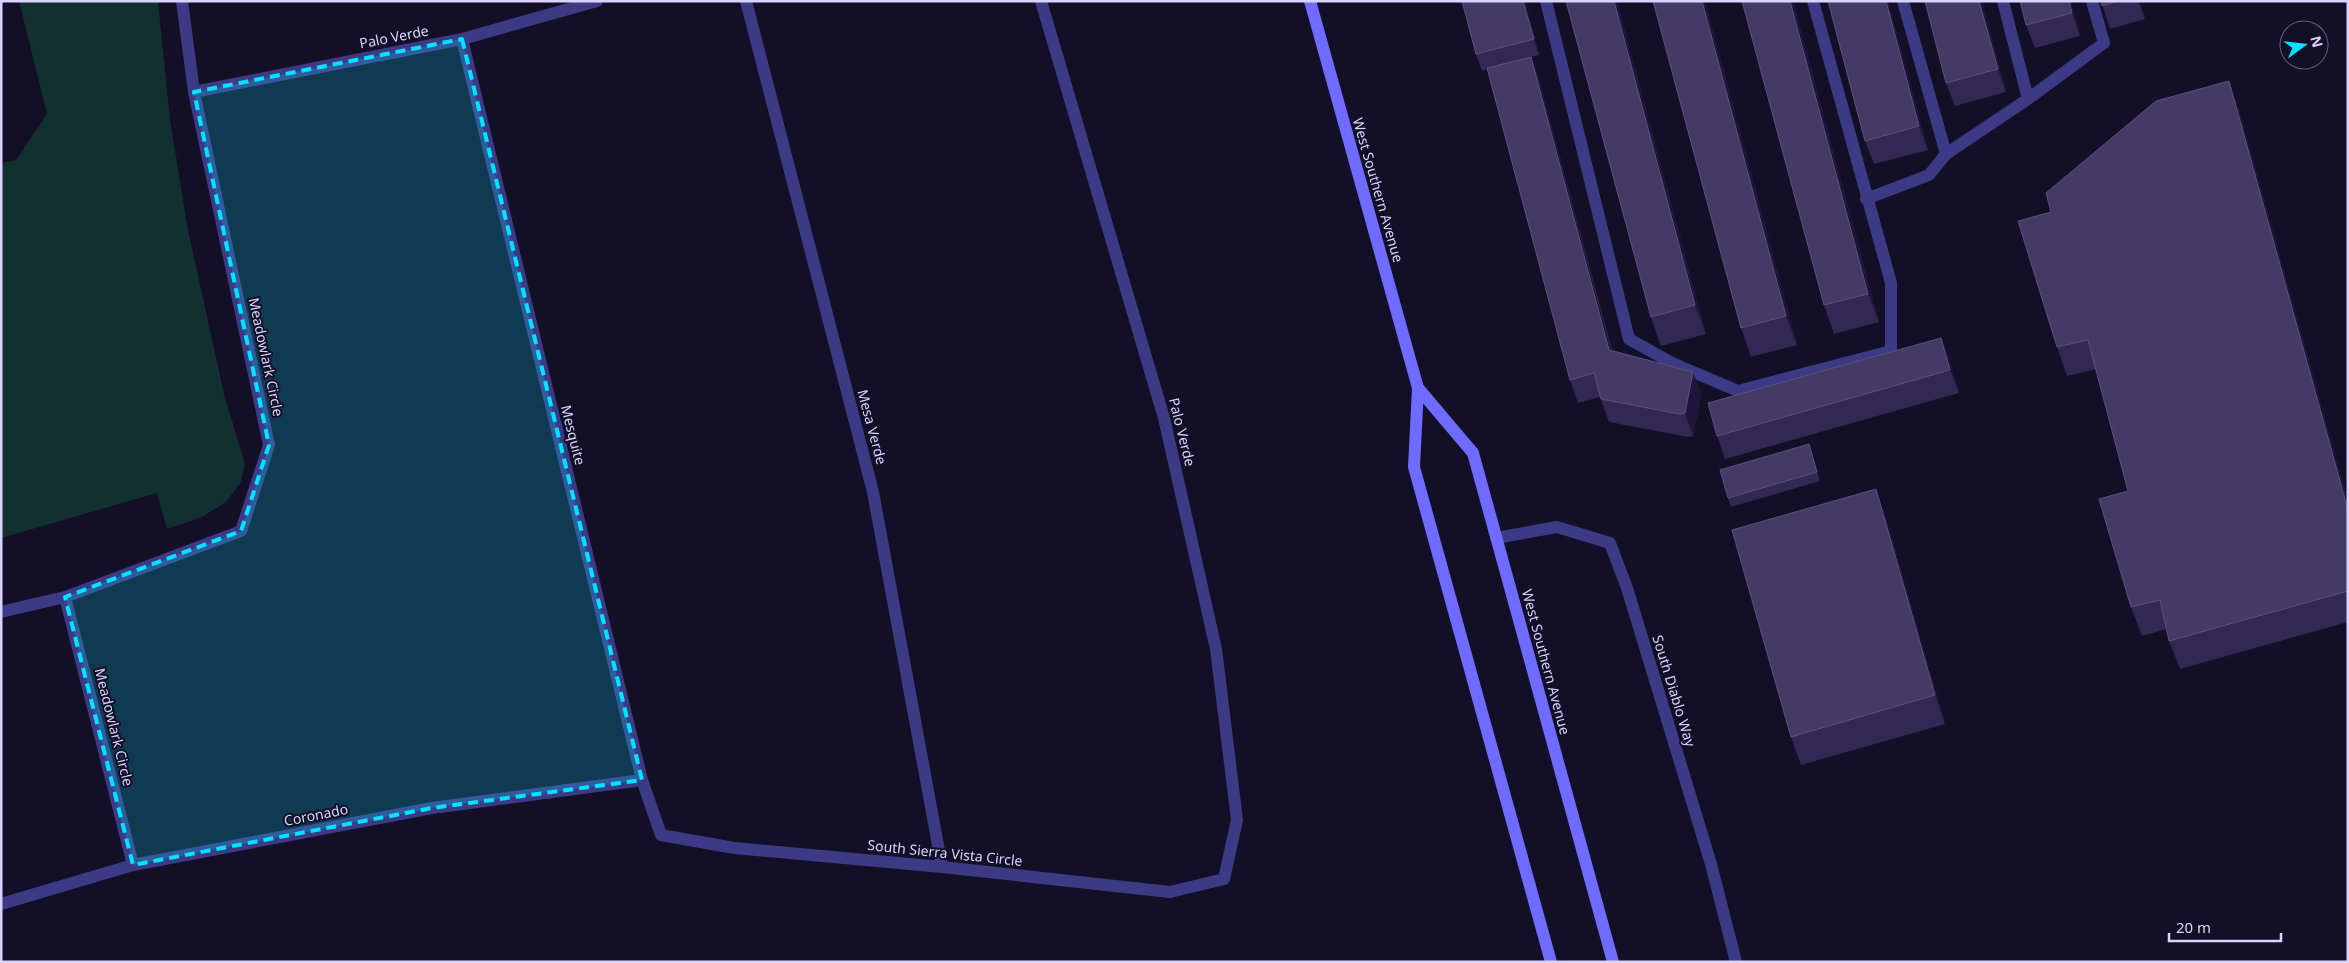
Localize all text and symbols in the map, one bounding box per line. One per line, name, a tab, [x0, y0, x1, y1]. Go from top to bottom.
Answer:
street label: Palo Verde	[358, 20, 430, 53]
north arrow	[2279, 20, 2329, 70]
text: N	[2306, 34, 2328, 49]
street label: West Southern Avenue	[1349, 115, 1408, 265]
street label: Meadowlark Circle	[245, 296, 288, 418]
street label: Mesa Verde	[853, 387, 892, 467]
street label: Palo Verde	[1165, 396, 1200, 468]
street label: Mesquite	[557, 403, 590, 467]
street label: West Southern Avenue	[1518, 587, 1575, 737]
street label: South Diablo Way	[1648, 633, 1701, 750]
street label: Meadowlark Circle	[91, 666, 138, 788]
street label: Coronado	[282, 799, 350, 830]
street label: South Sierra Vista Circle	[867, 835, 1024, 870]
scale bar	[2169, 910, 2282, 942]
text: 20 m	[2176, 917, 2211, 937]

